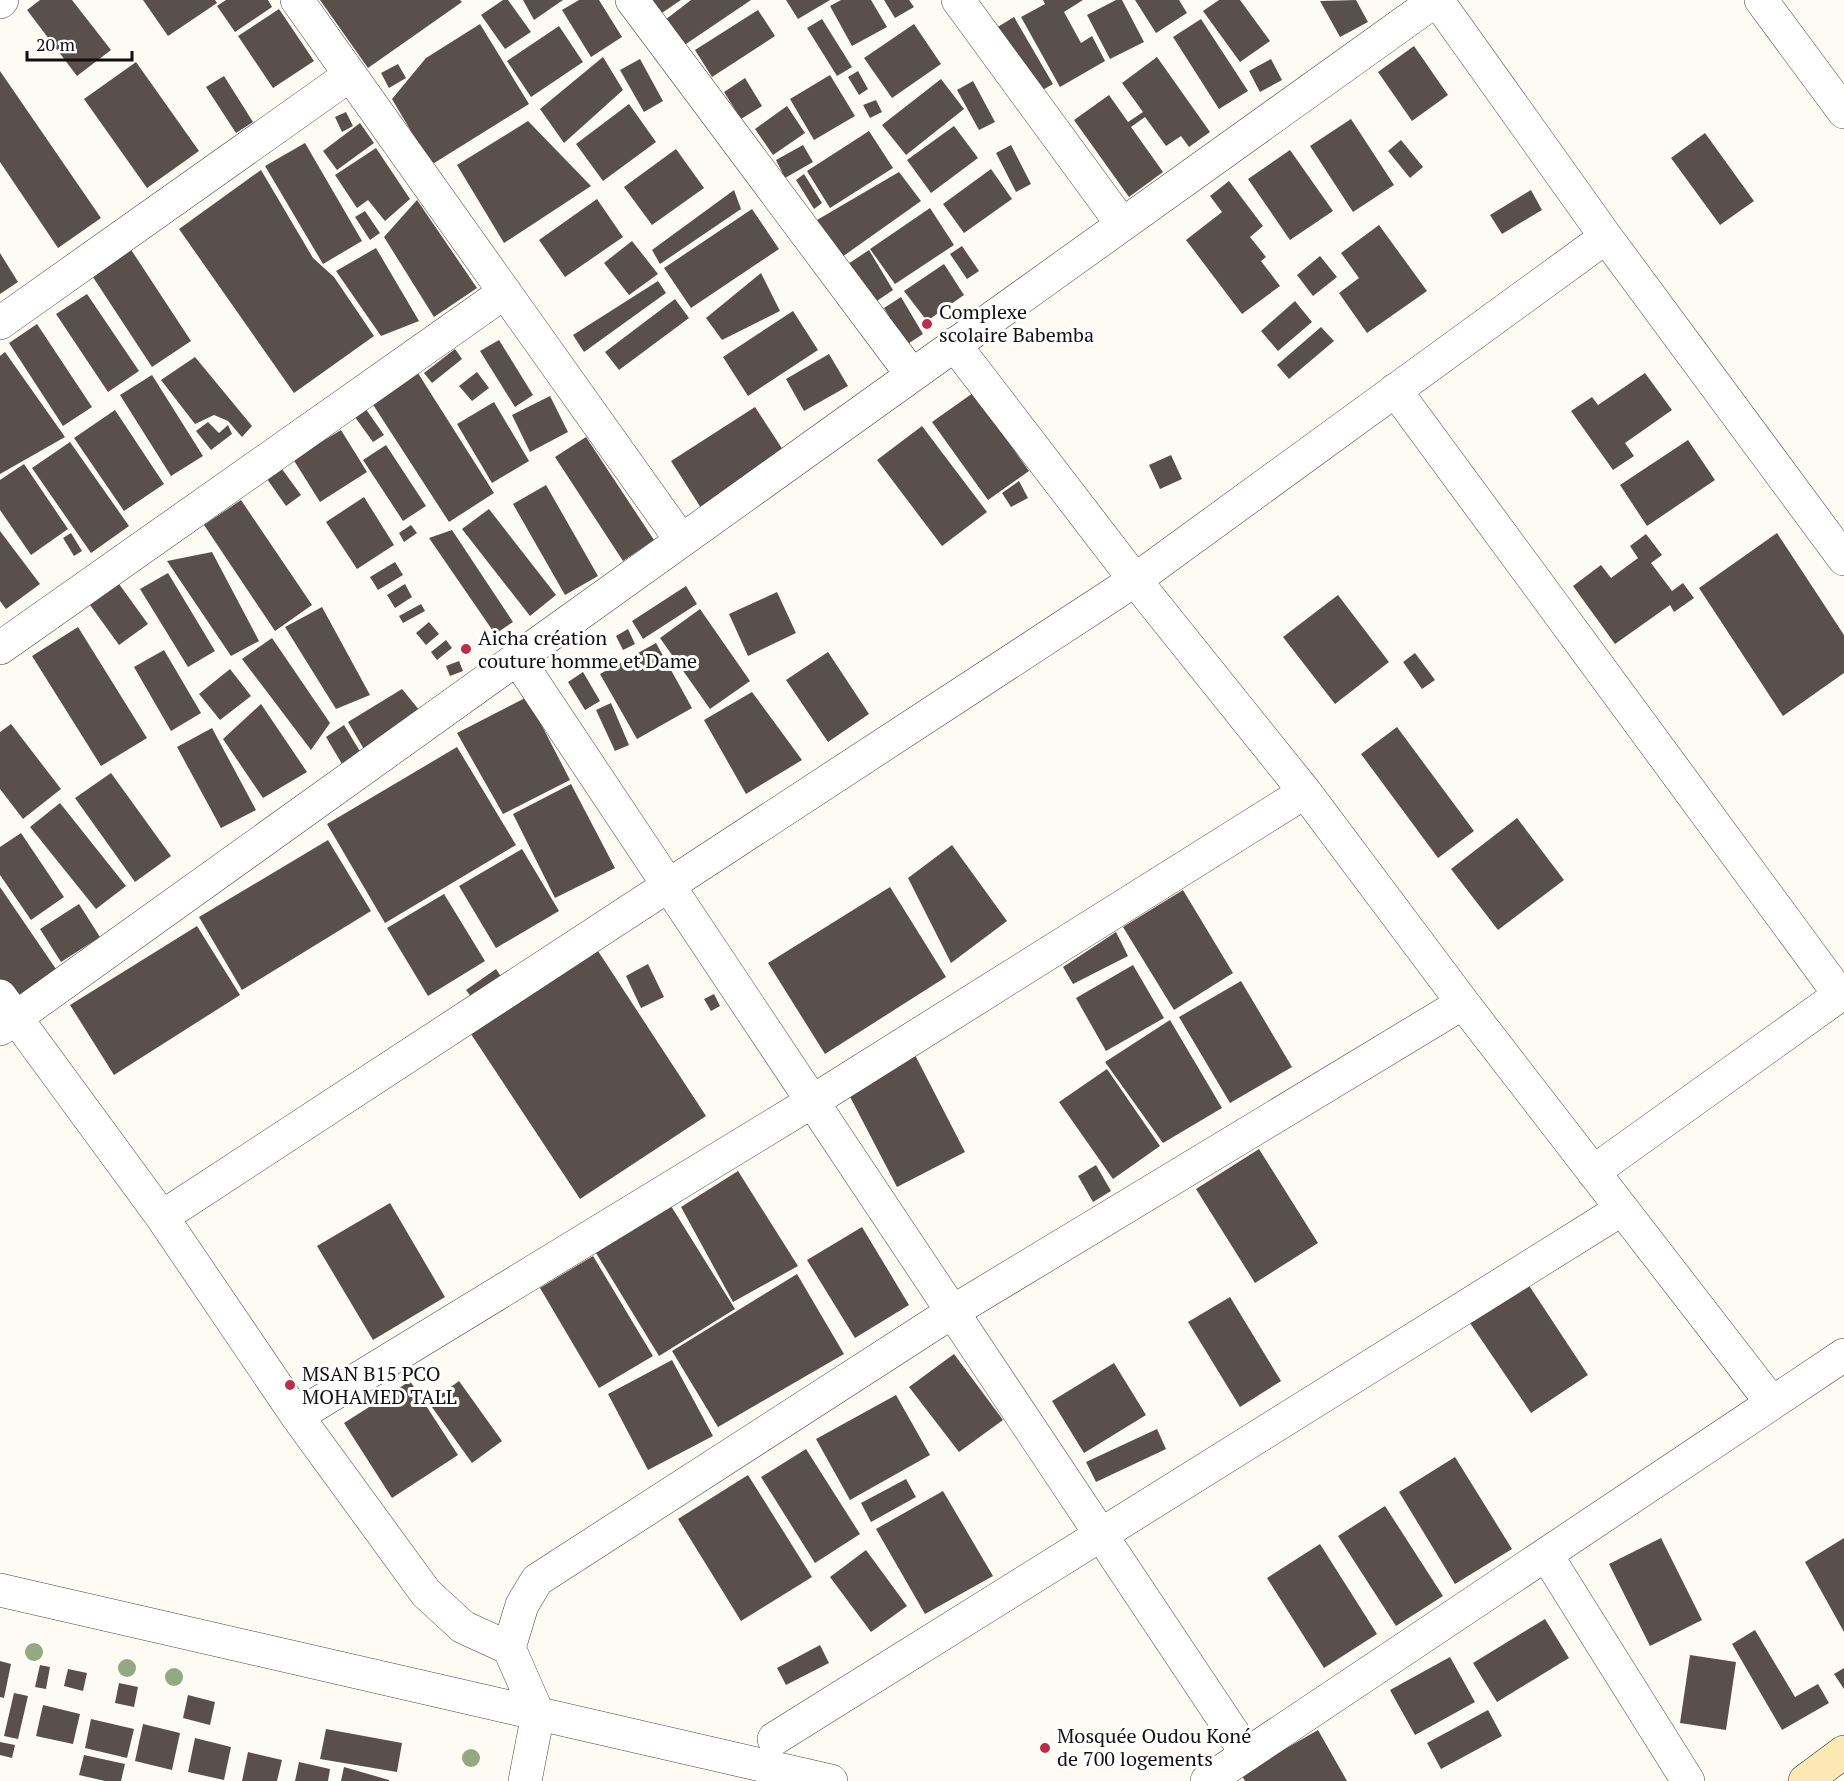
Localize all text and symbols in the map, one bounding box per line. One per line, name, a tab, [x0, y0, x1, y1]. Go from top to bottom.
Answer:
scale bar	[27, 24, 132, 62]
text: 20 m	[36, 32, 76, 56]
place label: Complexe scolaire Babemba	[939, 298, 1094, 348]
marker: Complexe scolaire Babemba	[920, 317, 934, 331]
place label: Aicha création couture homme et Dame	[478, 624, 697, 674]
marker: Aicha création couture homme et Dame	[459, 642, 473, 656]
place label: MSAN B15 PCO MOHAMED TALL	[302, 1360, 457, 1410]
marker: MSAN B15 PCO MOHAMED TALL	[283, 1378, 297, 1392]
place label: Mosquée Oudou Koné de 700 logements	[1057, 1722, 1251, 1772]
marker: Mosquée Oudou Koné de 700 logements	[1038, 1741, 1052, 1755]

